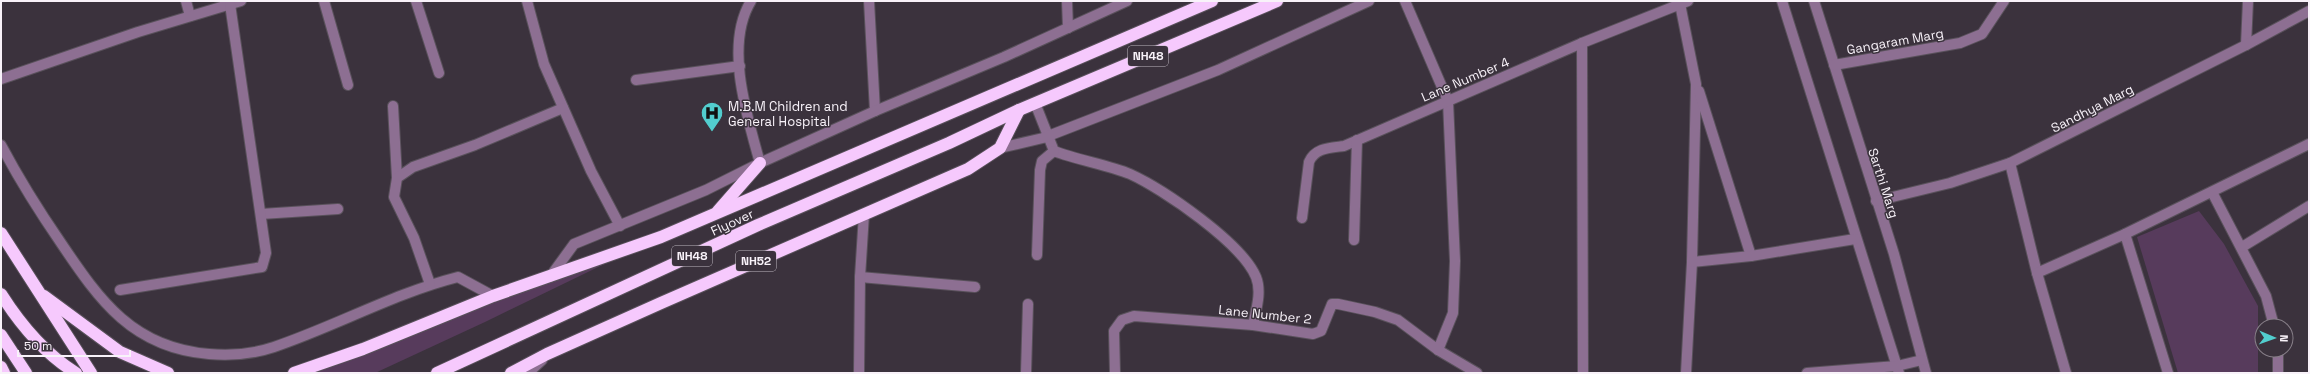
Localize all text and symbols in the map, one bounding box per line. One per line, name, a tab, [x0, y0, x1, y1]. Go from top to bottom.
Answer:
street label: Gangaram Marg	[1845, 25, 1945, 58]
road number: NH48	[1128, 46, 1168, 66]
street label: Lane Number 4	[1419, 53, 1512, 106]
street label: Sandhya Marg	[2048, 80, 2136, 136]
place label: M.B.M Children and General Hospital	[728, 98, 848, 130]
hospital icon: M.B.M Children and General Hospital	[699, 100, 725, 133]
street label: Sarthi Marg	[1864, 146, 1903, 220]
street label: Flyover	[708, 205, 756, 240]
road number: NH48	[672, 246, 712, 266]
road number: NH52	[736, 251, 776, 271]
street label: Lane Number 2	[1218, 301, 1312, 328]
north arrow	[2254, 318, 2294, 358]
scale bar	[18, 332, 130, 358]
text: N	[2277, 334, 2291, 342]
text: 50 m	[24, 338, 52, 354]

